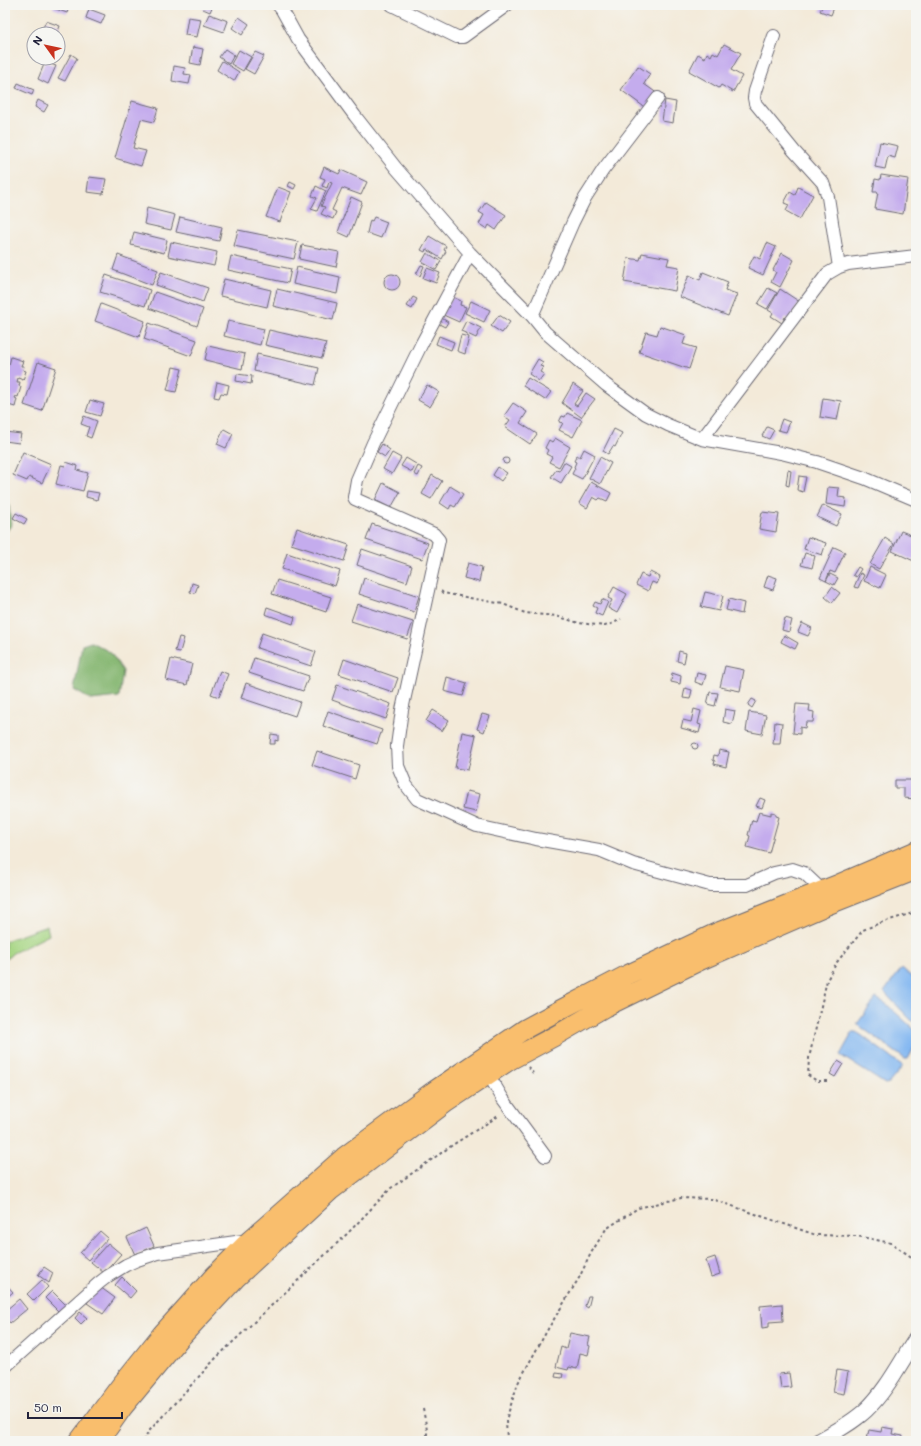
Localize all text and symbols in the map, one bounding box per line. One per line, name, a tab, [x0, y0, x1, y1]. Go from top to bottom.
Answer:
north arrow	[26, 26, 66, 66]
text: N	[29, 33, 46, 48]
scale bar	[28, 1394, 122, 1420]
text: 50 m	[34, 1399, 62, 1415]

